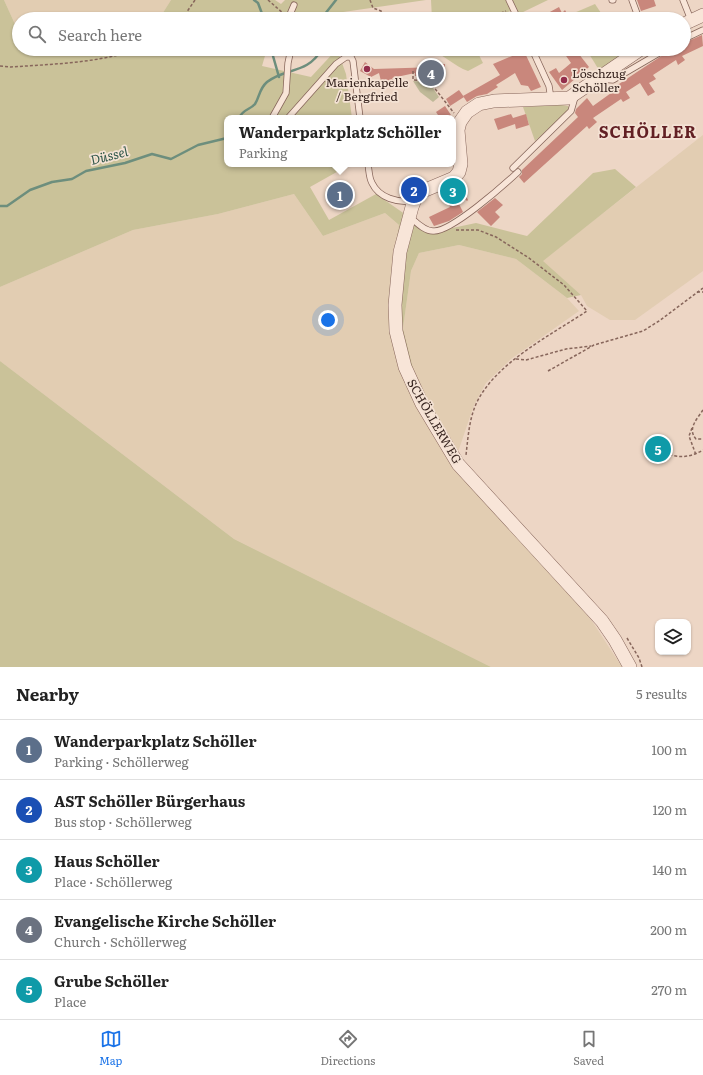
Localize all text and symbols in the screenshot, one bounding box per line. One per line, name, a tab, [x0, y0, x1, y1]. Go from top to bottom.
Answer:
search box	[12, 12, 691, 56]
icon: search	[26, 23, 48, 45]
text: Search here	[58, 23, 142, 46]
pin: 4	[418, 58, 444, 88]
marker: Marienkapelle / Bergfried	[362, 64, 372, 74]
place label: Löschzug Schöller	[572, 64, 626, 96]
place label: Marienkapelle / Bergfried	[325, 73, 409, 105]
marker: Löschzug Schöller	[559, 75, 569, 85]
popup	[224, 115, 456, 167]
district label: SCHÖLLER	[599, 119, 697, 143]
text: Wanderparkplatz Schöller	[239, 120, 441, 143]
water label: Düssel	[88, 141, 130, 169]
text: Parking	[239, 143, 287, 162]
pin: 2	[401, 175, 427, 205]
pin: 3	[440, 176, 466, 206]
pin: 1	[327, 180, 353, 210]
your location	[318, 310, 338, 330]
street label: SCHÖLLERWEG	[403, 375, 467, 467]
pin: 5	[645, 434, 671, 464]
map controls	[655, 619, 691, 655]
button: layers	[655, 619, 691, 655]
text: Nearby	[16, 681, 79, 706]
text: 5 results	[636, 684, 687, 703]
text: Wanderparkplatz Schöller	[54, 729, 257, 752]
text: 1	[26, 740, 32, 759]
text: 100 m	[651, 740, 687, 759]
text: Parking · Schöllerweg	[54, 752, 189, 771]
text: AST Schöller Bürgerhaus	[54, 789, 245, 812]
text: 2	[26, 800, 32, 819]
text: 120 m	[652, 800, 687, 819]
text: Bus stop · Schöllerweg	[54, 812, 192, 831]
text: Haus Schöller	[54, 849, 160, 872]
text: 3	[25, 860, 33, 879]
text: 140 m	[652, 860, 687, 879]
text: Place · Schöllerweg	[54, 872, 172, 891]
text: Evangelische Kirche Schöller	[54, 909, 276, 932]
text: 4	[25, 920, 33, 939]
text: 200 m	[650, 920, 687, 939]
text: Church · Schöllerweg	[54, 932, 186, 951]
text: Grube Schöller	[54, 969, 169, 992]
text: 5	[25, 980, 33, 999]
text: 270 m	[651, 980, 687, 999]
text: Place	[54, 992, 86, 1011]
tab: Map	[99, 1028, 122, 1068]
tab: Directions	[320, 1028, 375, 1068]
tab: Saved	[573, 1028, 604, 1068]

